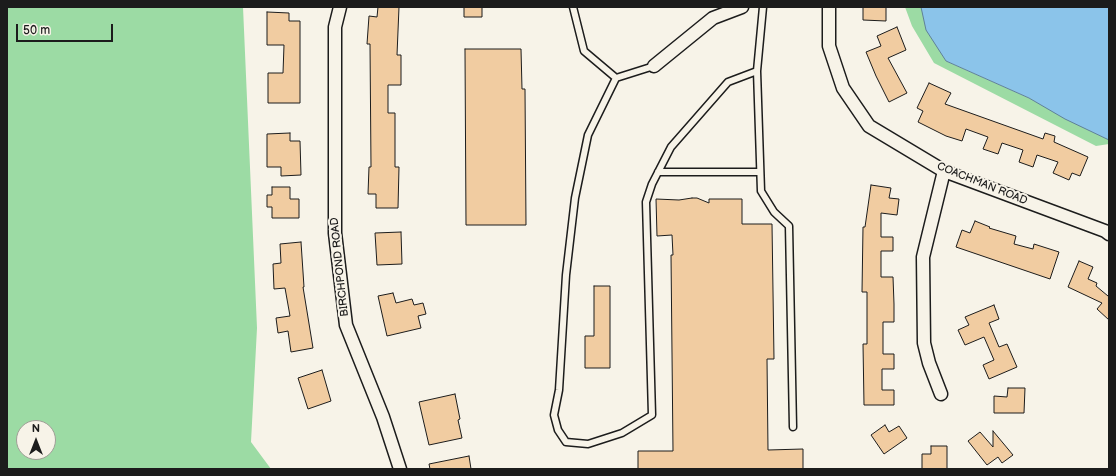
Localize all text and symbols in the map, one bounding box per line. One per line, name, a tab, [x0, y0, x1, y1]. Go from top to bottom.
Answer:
scale bar	[18, 16, 115, 42]
text: 50 m	[23, 23, 50, 38]
street label: COACHMAN ROAD	[935, 160, 1029, 208]
street label: BIRCHPOND ROAD	[328, 217, 352, 317]
north arrow	[16, 420, 56, 460]
text: N	[32, 422, 40, 435]

